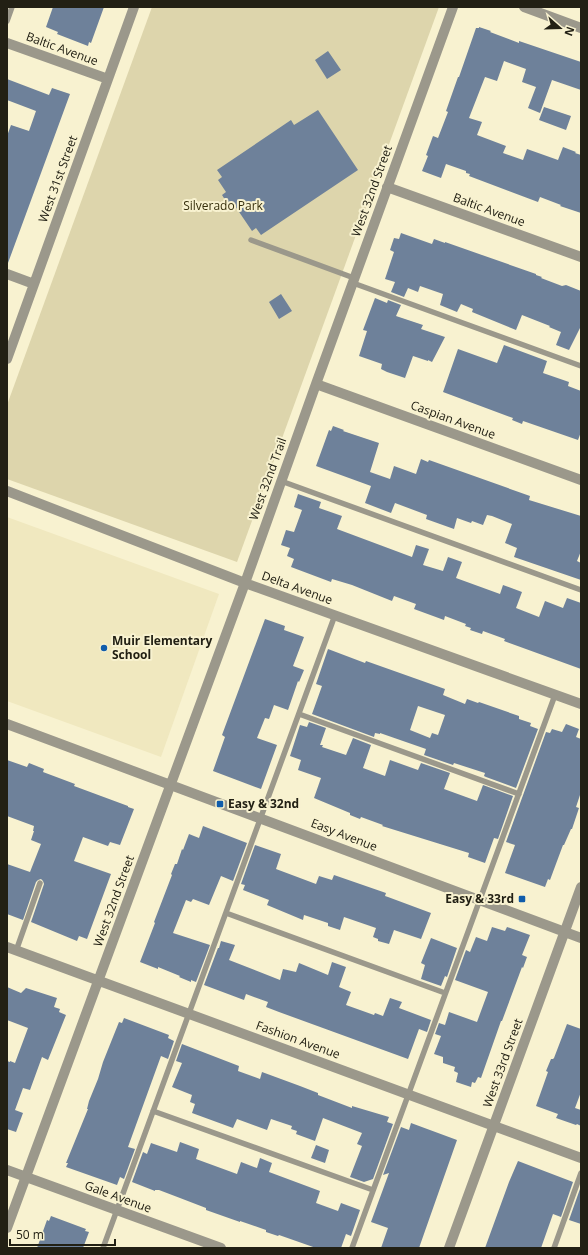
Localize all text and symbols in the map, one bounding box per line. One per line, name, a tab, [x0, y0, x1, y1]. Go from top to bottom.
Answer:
north arrow	[540, 8, 580, 48]
text: N	[561, 25, 578, 38]
street label: Baltic Avenue	[24, 28, 101, 69]
street label: West 31st Street	[34, 133, 81, 225]
street label: West 32nd Street	[347, 143, 396, 239]
street label: Baltic Avenue	[451, 189, 528, 230]
park label: Silverado Park	[183, 197, 264, 214]
street label: Caspian Avenue	[408, 396, 498, 443]
street label: West 32nd Trail	[245, 435, 290, 522]
street label: Delta Avenue	[259, 567, 335, 608]
place label: Muir Elementary School	[112, 632, 213, 663]
marker: Muir Elementary School	[99, 643, 109, 653]
place label: Easy & 32nd	[228, 795, 299, 812]
marker: Easy & 32nd	[215, 799, 225, 809]
street label: Easy Avenue	[308, 814, 380, 855]
street label: West 32nd Street	[89, 853, 138, 949]
place label: Easy & 33rd	[445, 890, 514, 907]
marker: Easy & 33rd	[517, 894, 527, 904]
street label: Fashion Avenue	[254, 1016, 343, 1063]
street label: West 33rd Street	[479, 1016, 527, 1110]
street label: Gale Avenue	[82, 1177, 154, 1217]
scale bar	[10, 1221, 115, 1247]
text: 50 m	[16, 1226, 44, 1243]

